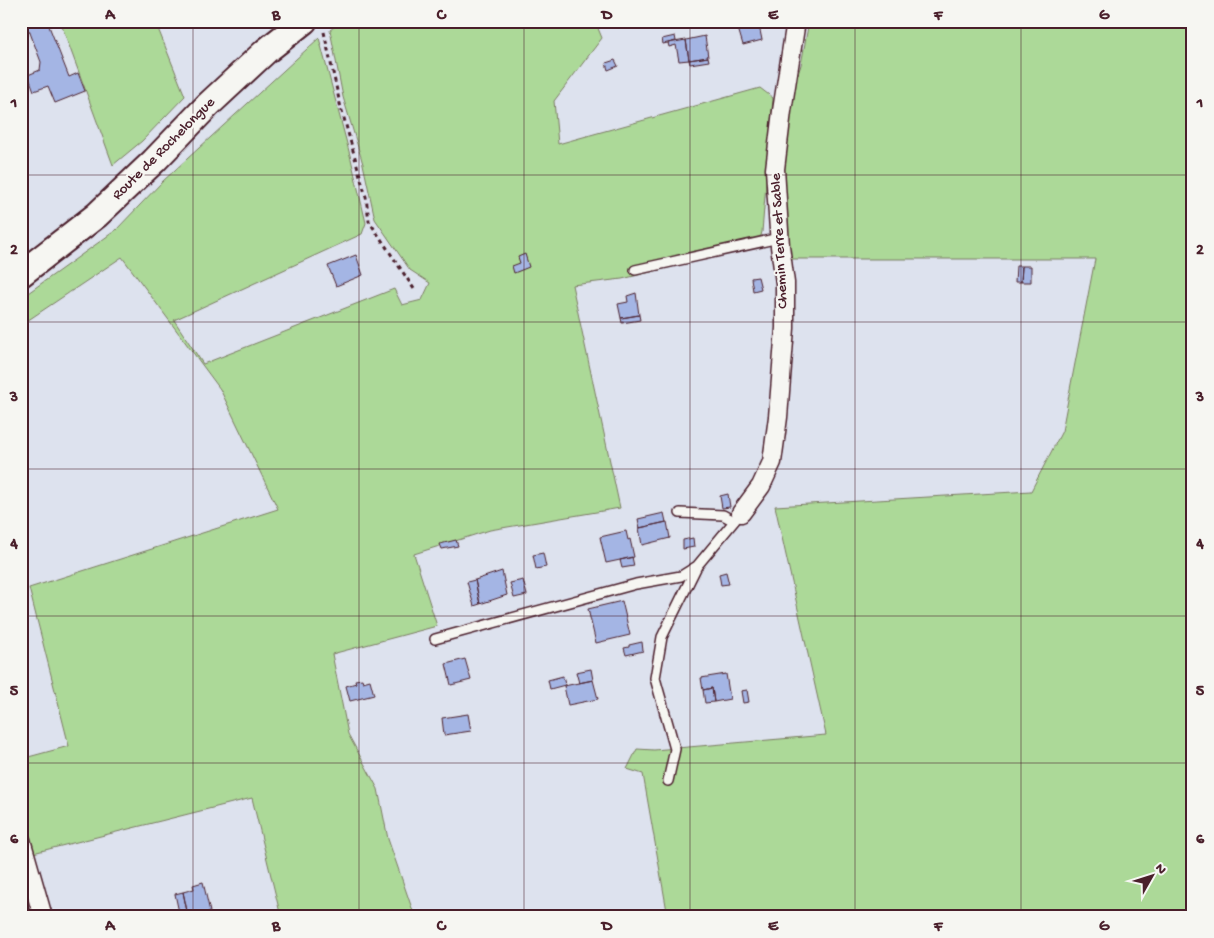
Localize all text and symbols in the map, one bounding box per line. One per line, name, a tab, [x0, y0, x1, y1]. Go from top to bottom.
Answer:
text: A	[104, 7, 116, 26]
text: B	[271, 7, 281, 26]
text: C	[436, 7, 447, 26]
text: D	[600, 7, 613, 26]
text: E	[768, 7, 779, 26]
text: F	[933, 7, 944, 26]
text: G	[1099, 7, 1110, 26]
street label: Route de Rochelongue	[109, 94, 219, 204]
text: 1	[10, 95, 17, 114]
text: 1	[1196, 95, 1203, 114]
street label: Chemin Terre et Sable	[767, 173, 793, 309]
text: 2	[10, 242, 18, 261]
text: 2	[1196, 242, 1204, 261]
text: 3	[9, 389, 18, 408]
text: 3	[1195, 389, 1204, 408]
text: 4	[9, 536, 18, 555]
text: 4	[1195, 536, 1204, 555]
text: 5	[10, 683, 19, 702]
text: 5	[1196, 683, 1205, 702]
text: 6	[10, 831, 19, 850]
text: 6	[1196, 831, 1205, 850]
north arrow	[1126, 850, 1176, 900]
text: N	[1151, 860, 1170, 878]
text: A	[104, 918, 116, 937]
text: B	[271, 918, 281, 937]
text: C	[436, 918, 447, 937]
text: D	[600, 918, 613, 937]
text: E	[768, 918, 779, 937]
text: F	[933, 918, 944, 937]
text: G	[1099, 918, 1110, 937]

